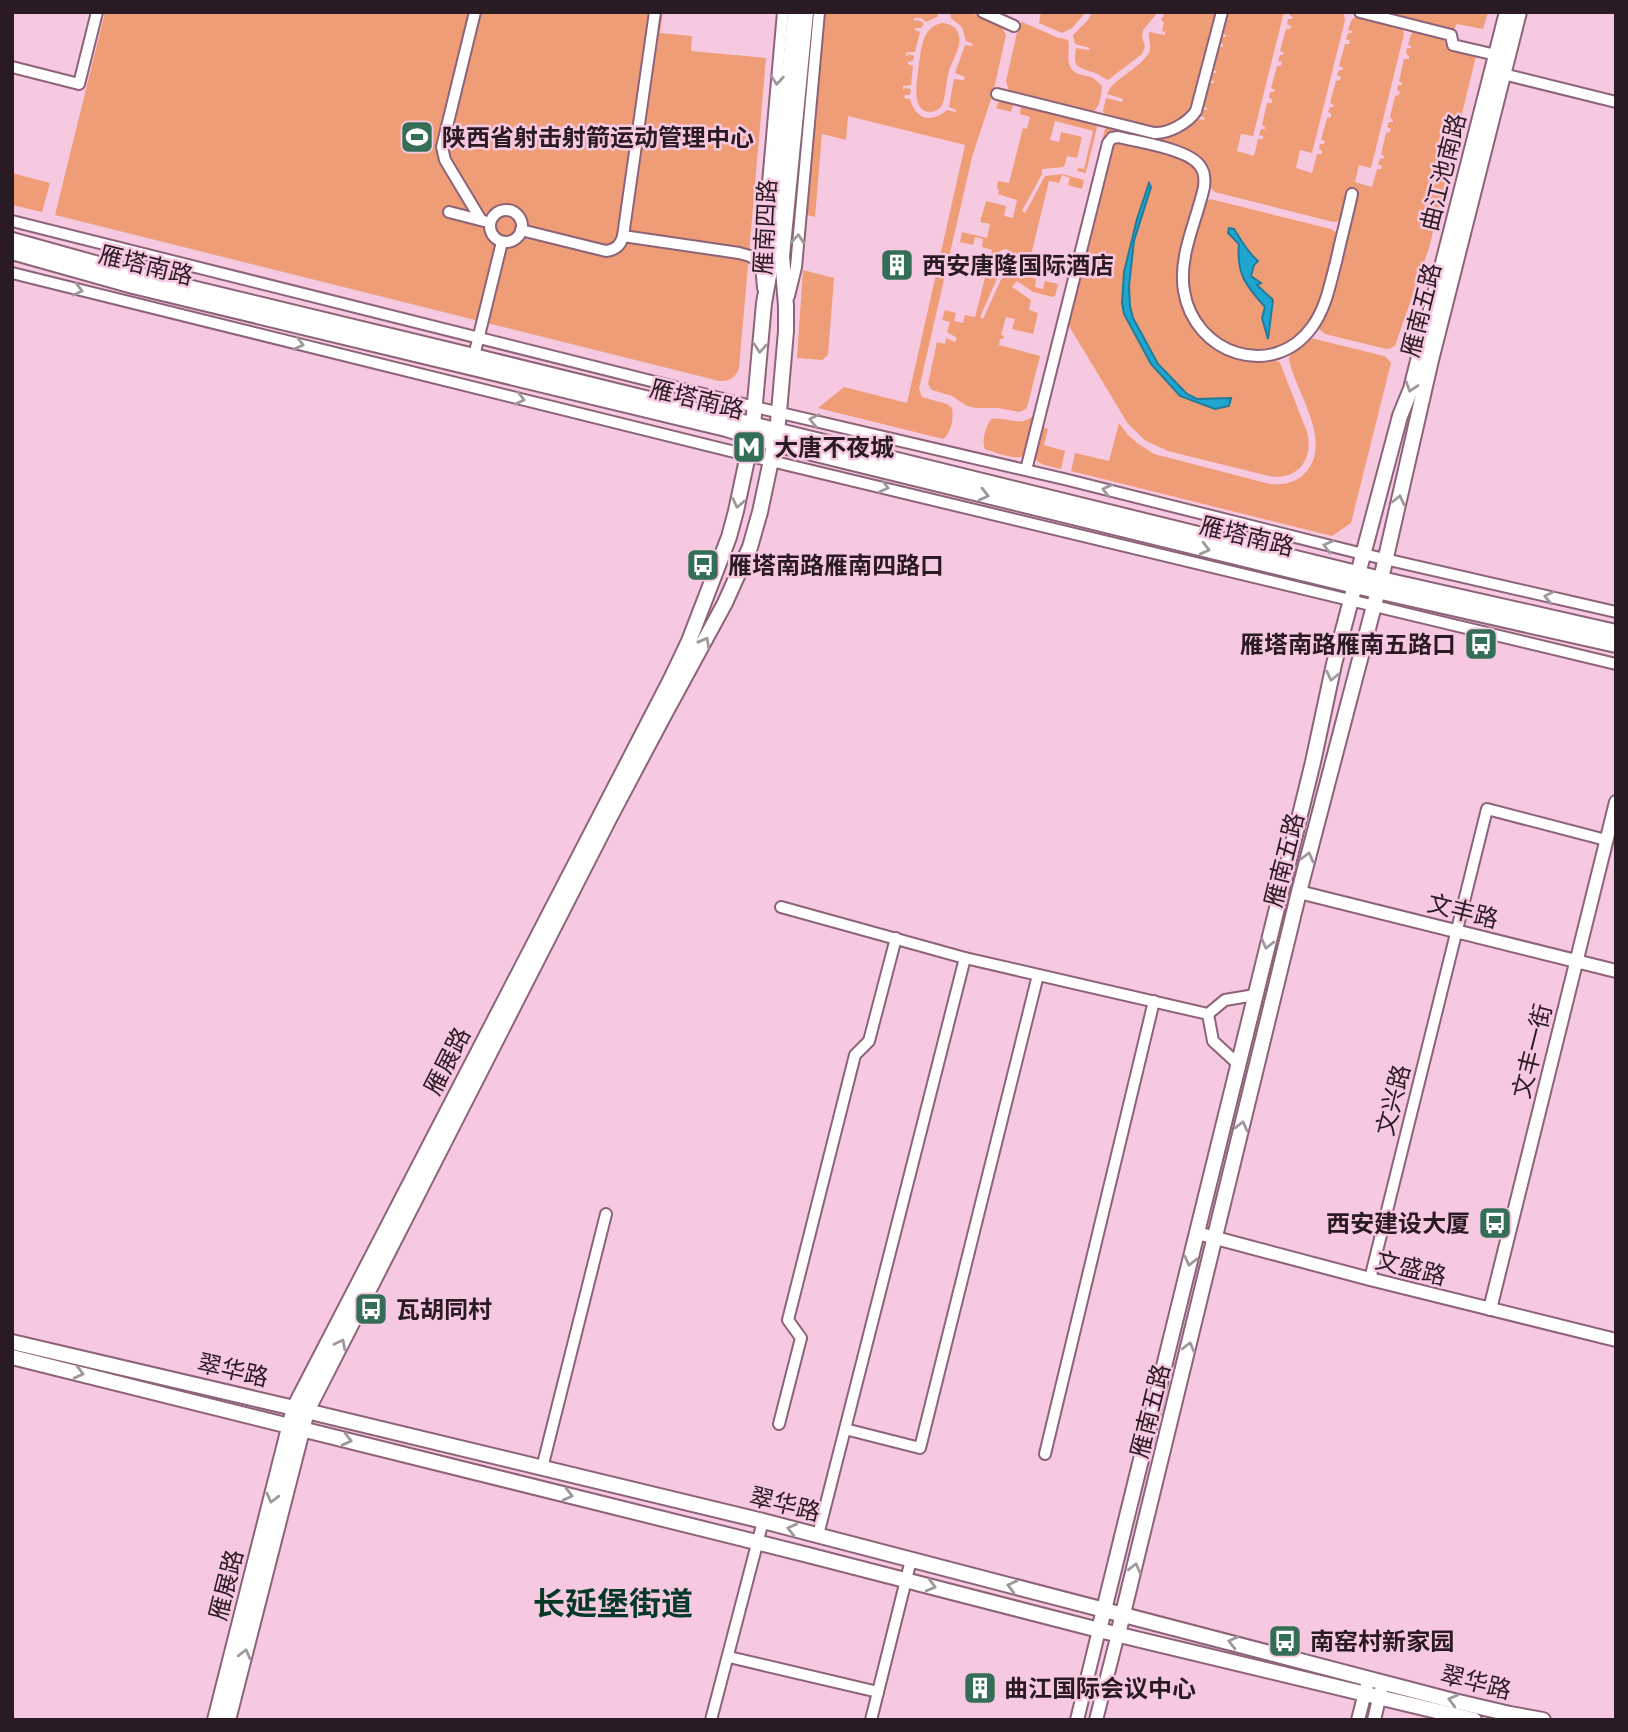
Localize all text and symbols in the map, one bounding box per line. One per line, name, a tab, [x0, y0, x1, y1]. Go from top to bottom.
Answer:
one-way arrow	[770, 75, 785, 86]
street label: 曲江池南路	[1413, 110, 1473, 234]
sports icon: 陕西省射击射箭运动管理中心	[398, 118, 436, 156]
place label: 陕西省射击射箭运动管理中心	[442, 122, 754, 153]
street label: 雁南四路	[747, 178, 783, 276]
one-way arrow	[791, 233, 806, 245]
street label: 雁塔南路	[96, 238, 196, 292]
building icon: 西安唐隆国际酒店	[878, 246, 916, 284]
place label: 西安唐隆国际酒店	[922, 250, 1114, 281]
street label: 雁南五路	[1394, 260, 1448, 360]
one-way arrow	[72, 282, 84, 296]
one-way arrow	[293, 336, 305, 350]
one-way arrow	[753, 343, 768, 354]
street label: 雁塔南路	[647, 372, 747, 426]
one-way arrow	[1404, 380, 1419, 392]
one-way arrow	[514, 391, 526, 405]
one-way arrow	[808, 414, 820, 429]
metro station icon: 大唐不夜城	[730, 428, 768, 466]
place label: 大唐不夜城	[774, 432, 894, 463]
one-way arrow	[878, 479, 890, 494]
one-way arrow	[1101, 484, 1113, 498]
one-way arrow	[978, 487, 990, 501]
one-way arrow	[1391, 494, 1405, 506]
one-way arrow	[732, 497, 747, 509]
street label: 雁塔南路	[1197, 509, 1297, 563]
one-way arrow	[1322, 540, 1334, 554]
one-way arrow	[1199, 541, 1211, 555]
bus stop icon: 雁塔南路雁南四路口	[684, 546, 722, 584]
place label: 雁塔南路雁南四路口	[728, 550, 944, 581]
one-way arrow	[1543, 591, 1555, 605]
bus stop icon: 雁塔南路雁南五路口	[1462, 625, 1500, 663]
place label: 雁塔南路雁南五路口	[1240, 629, 1456, 660]
one-way arrow	[697, 637, 710, 649]
one-way arrow	[1325, 670, 1340, 682]
street label: 雁南五路	[1257, 810, 1311, 910]
one-way arrow	[1300, 852, 1314, 864]
street label: 文丰路	[1424, 887, 1502, 935]
one-way arrow	[1261, 938, 1275, 950]
street label: 文丰一街	[1505, 1001, 1559, 1101]
street label: 雁展路	[417, 1022, 477, 1100]
street label: 文兴路	[1369, 1061, 1417, 1139]
one-way arrow	[1234, 1120, 1249, 1132]
bus stop icon: 西安建设大厦	[1476, 1204, 1514, 1242]
place label: 西安建设大厦	[1326, 1208, 1470, 1239]
street label: 文盛路	[1372, 1244, 1450, 1292]
one-way arrow	[1184, 1255, 1198, 1267]
bus stop icon: 瓦胡同村	[352, 1290, 390, 1328]
place label: 瓦胡同村	[396, 1294, 492, 1325]
one-way arrow	[333, 1339, 347, 1351]
one-way arrow	[1181, 1341, 1195, 1353]
street label: 翠华路	[194, 1347, 272, 1393]
street label: 雁南五路	[1123, 1361, 1177, 1461]
one-way arrow	[72, 1365, 84, 1379]
one-way arrow	[341, 1432, 353, 1446]
street label: 翠华路	[746, 1480, 824, 1528]
one-way arrow	[561, 1487, 573, 1501]
one-way arrow	[266, 1492, 280, 1504]
one-way arrow	[786, 1523, 798, 1537]
street label: 雁展路	[202, 1546, 250, 1624]
one-way arrow	[1127, 1562, 1141, 1574]
one-way arrow	[925, 1578, 937, 1592]
one-way arrow	[1007, 1580, 1019, 1594]
district label: 长延堡街道	[533, 1582, 693, 1624]
bus stop icon: 南窑村新家园	[1266, 1622, 1304, 1660]
place label: 南窑村新家园	[1310, 1626, 1454, 1657]
one-way arrow	[1227, 1636, 1239, 1650]
one-way arrow	[237, 1648, 251, 1660]
street label: 翠华路	[1437, 1658, 1515, 1706]
building icon: 曲江国际会议中心	[961, 1669, 999, 1707]
place label: 曲江国际会议中心	[1004, 1673, 1196, 1704]
one-way arrow	[1447, 1694, 1459, 1708]

